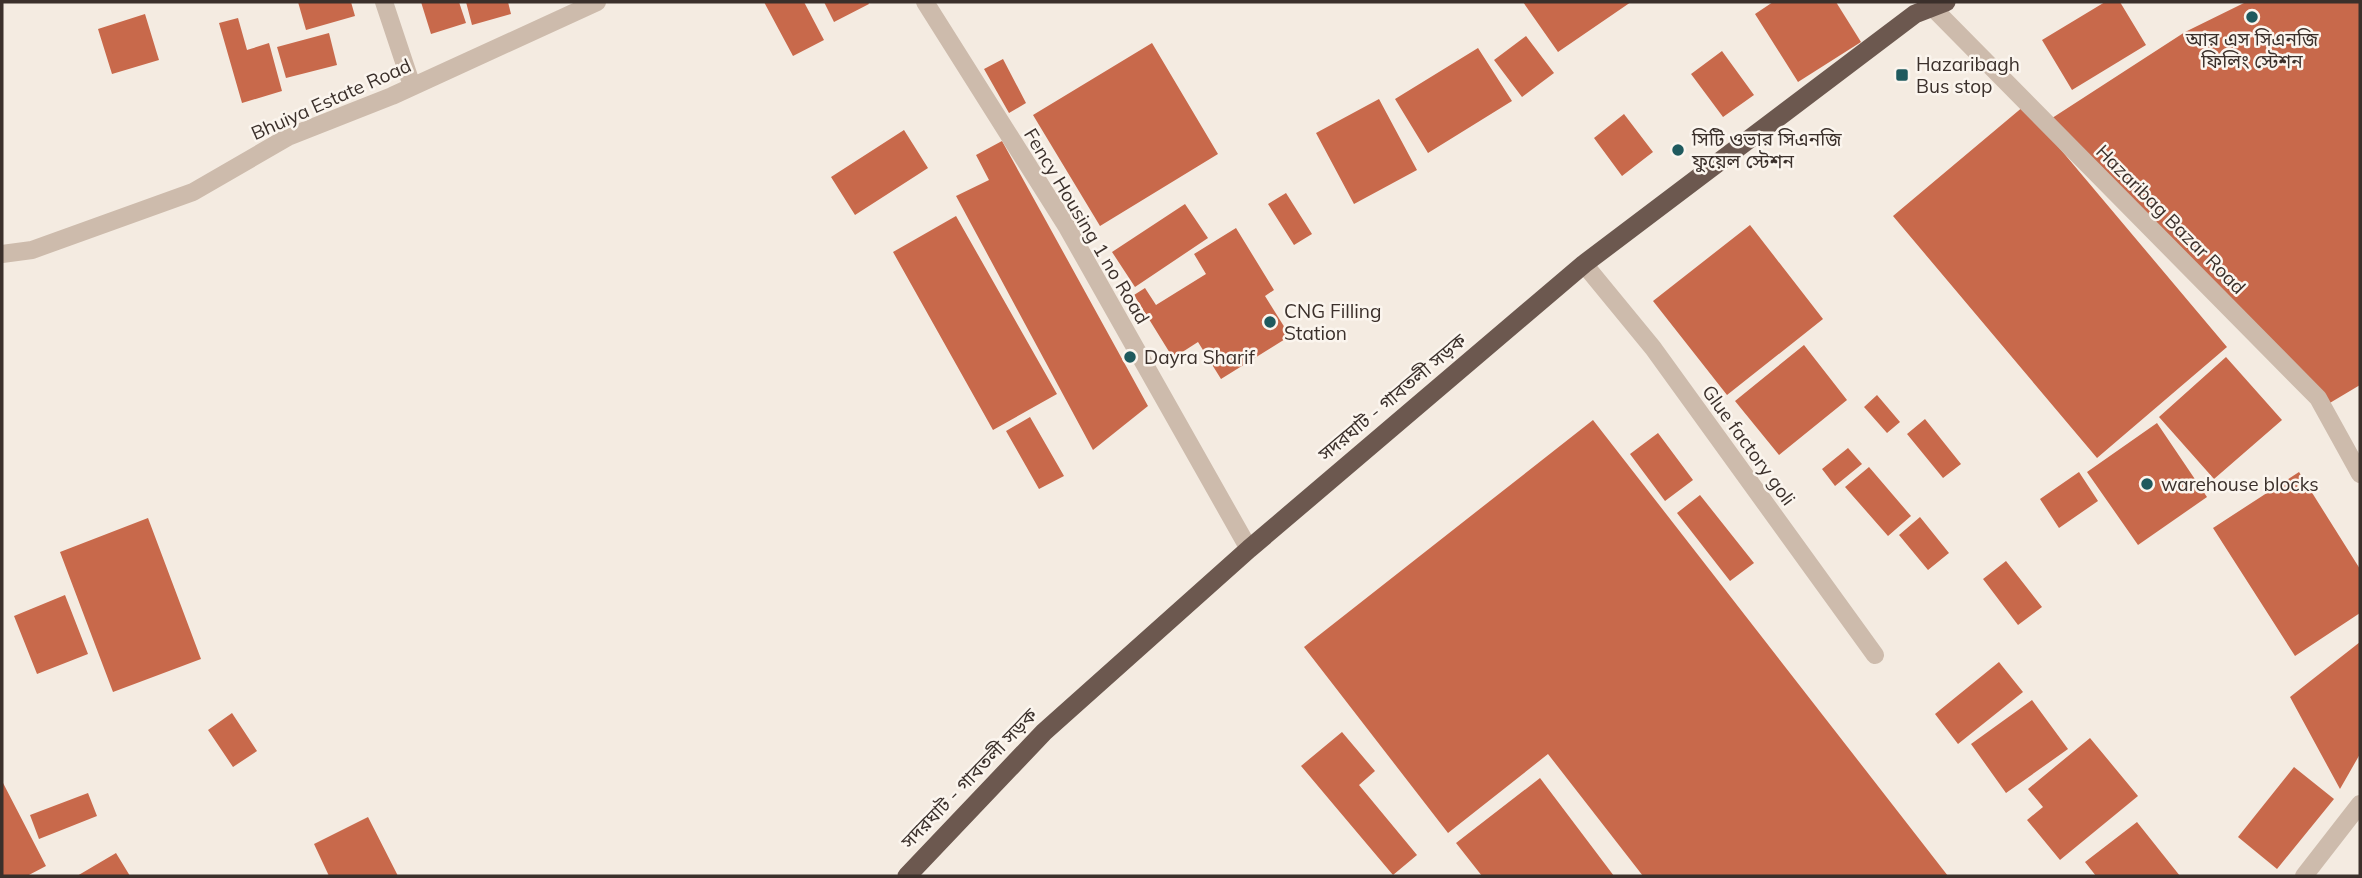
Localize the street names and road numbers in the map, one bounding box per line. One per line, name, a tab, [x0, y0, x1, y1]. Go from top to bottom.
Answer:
street label: Bhuiya Estate Road	[247, 53, 415, 145]
street label: Fency Housing 1 no Road	[1019, 124, 1155, 328]
street label: Hazaribag Bazar Road	[2091, 139, 2251, 299]
street label: সদরঘাট - গাবতলী সড়ক	[1312, 328, 1471, 467]
street label: Glue factory goli	[1697, 380, 1801, 510]
street label: সদরঘাট - গাবতলী সড়ক	[895, 702, 1043, 854]

